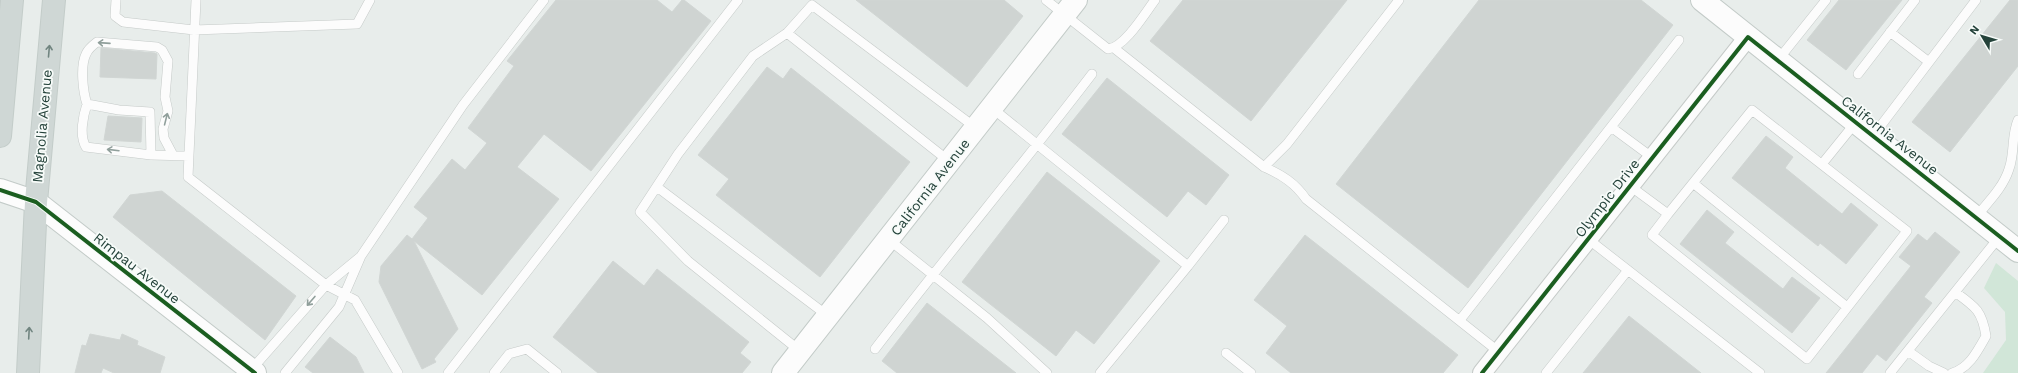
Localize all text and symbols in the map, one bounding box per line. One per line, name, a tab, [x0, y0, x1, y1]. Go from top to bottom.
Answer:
north arrow	[1962, 16, 2002, 56]
text: N	[1967, 23, 1982, 37]
one-way arrow	[98, 39, 111, 47]
one-way arrow	[45, 45, 53, 58]
street label: Magnolia Avenue	[29, 69, 55, 183]
street label: California Avenue	[1838, 92, 1942, 178]
one-way arrow	[163, 113, 170, 126]
street label: California Avenue	[887, 135, 973, 239]
one-way arrow	[107, 146, 120, 154]
street label: Olympic Drive	[1571, 156, 1643, 240]
street label: Rimpau Avenue	[91, 229, 183, 307]
one-way arrow	[307, 296, 316, 307]
one-way arrow	[26, 327, 33, 340]

